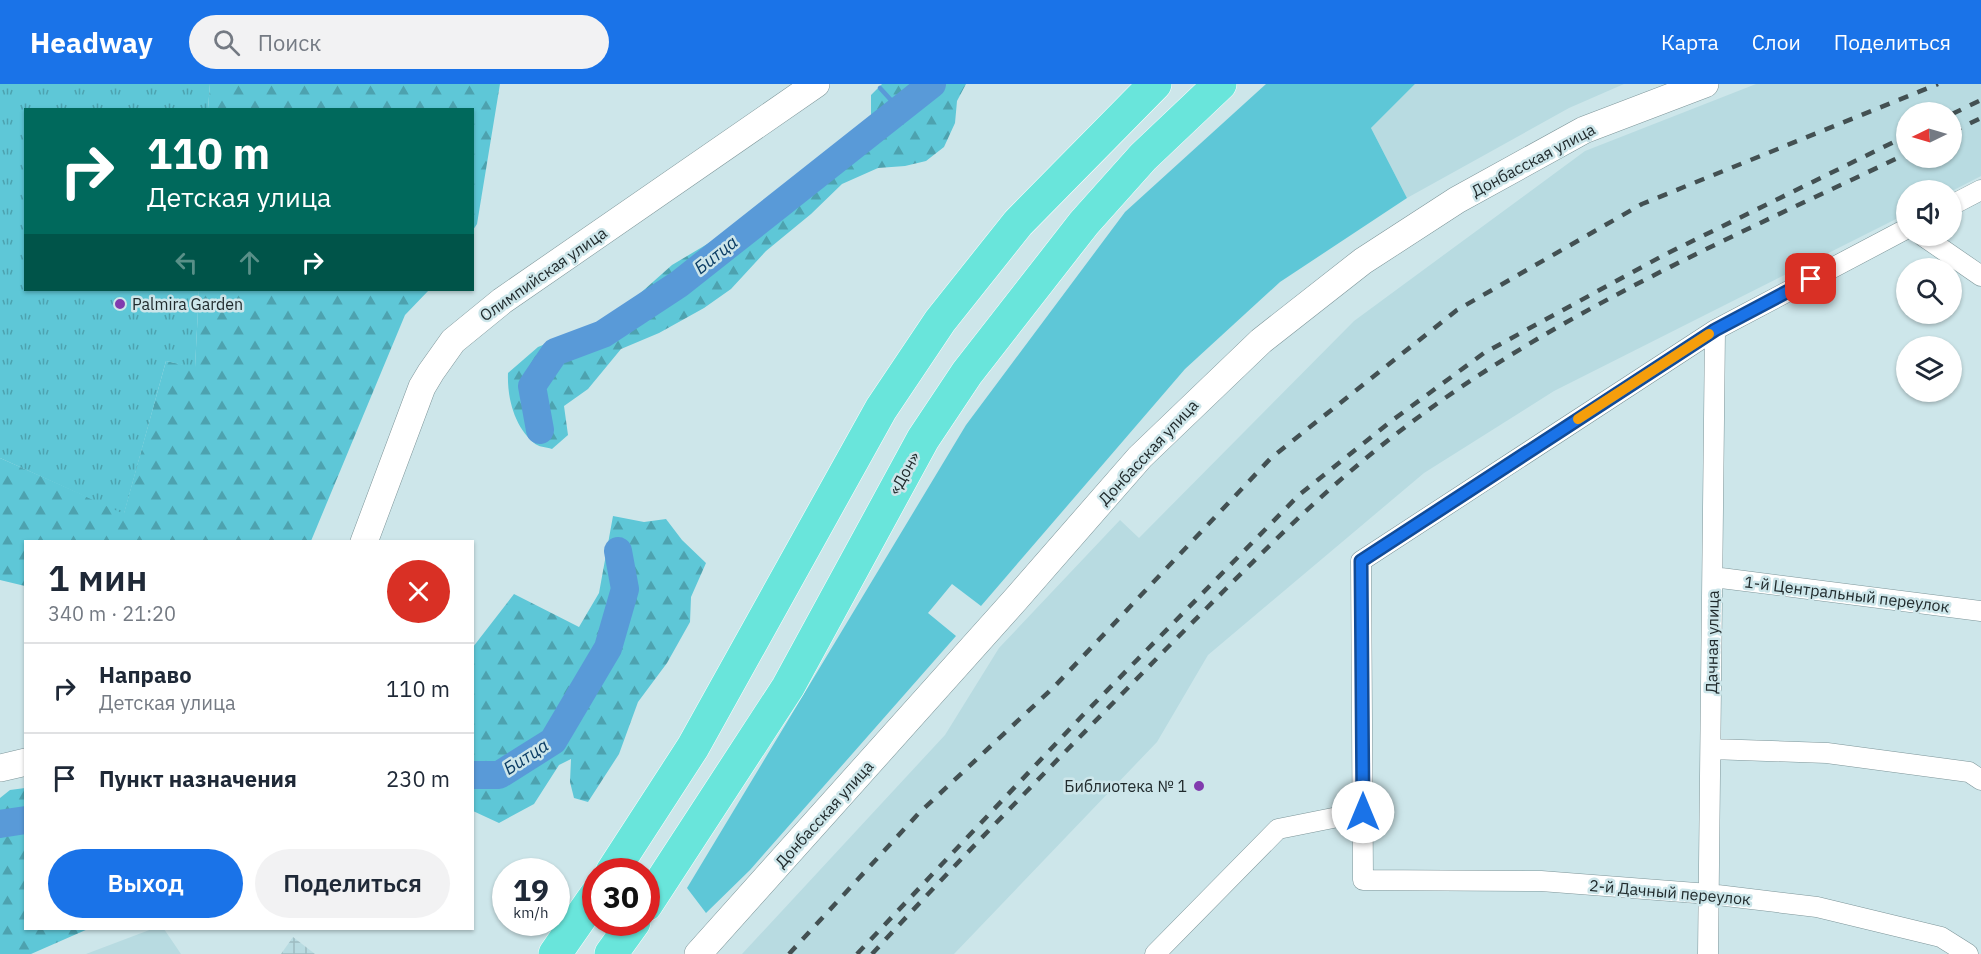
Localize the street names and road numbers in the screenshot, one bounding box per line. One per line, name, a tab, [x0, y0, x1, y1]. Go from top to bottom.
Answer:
street label: Донбасская улица	[1468, 119, 1599, 201]
street label: Олимпийская улица	[476, 222, 611, 325]
street label: Донбасская улица	[1094, 395, 1202, 509]
street label: «Дон»	[884, 448, 924, 498]
street label: 1-й Центральный переулок	[1743, 571, 1951, 617]
street label: Дачная улица	[1701, 590, 1723, 694]
street label: Донбасская улица	[771, 756, 878, 872]
street label: 2-й Дачный переулок	[1588, 875, 1752, 909]

